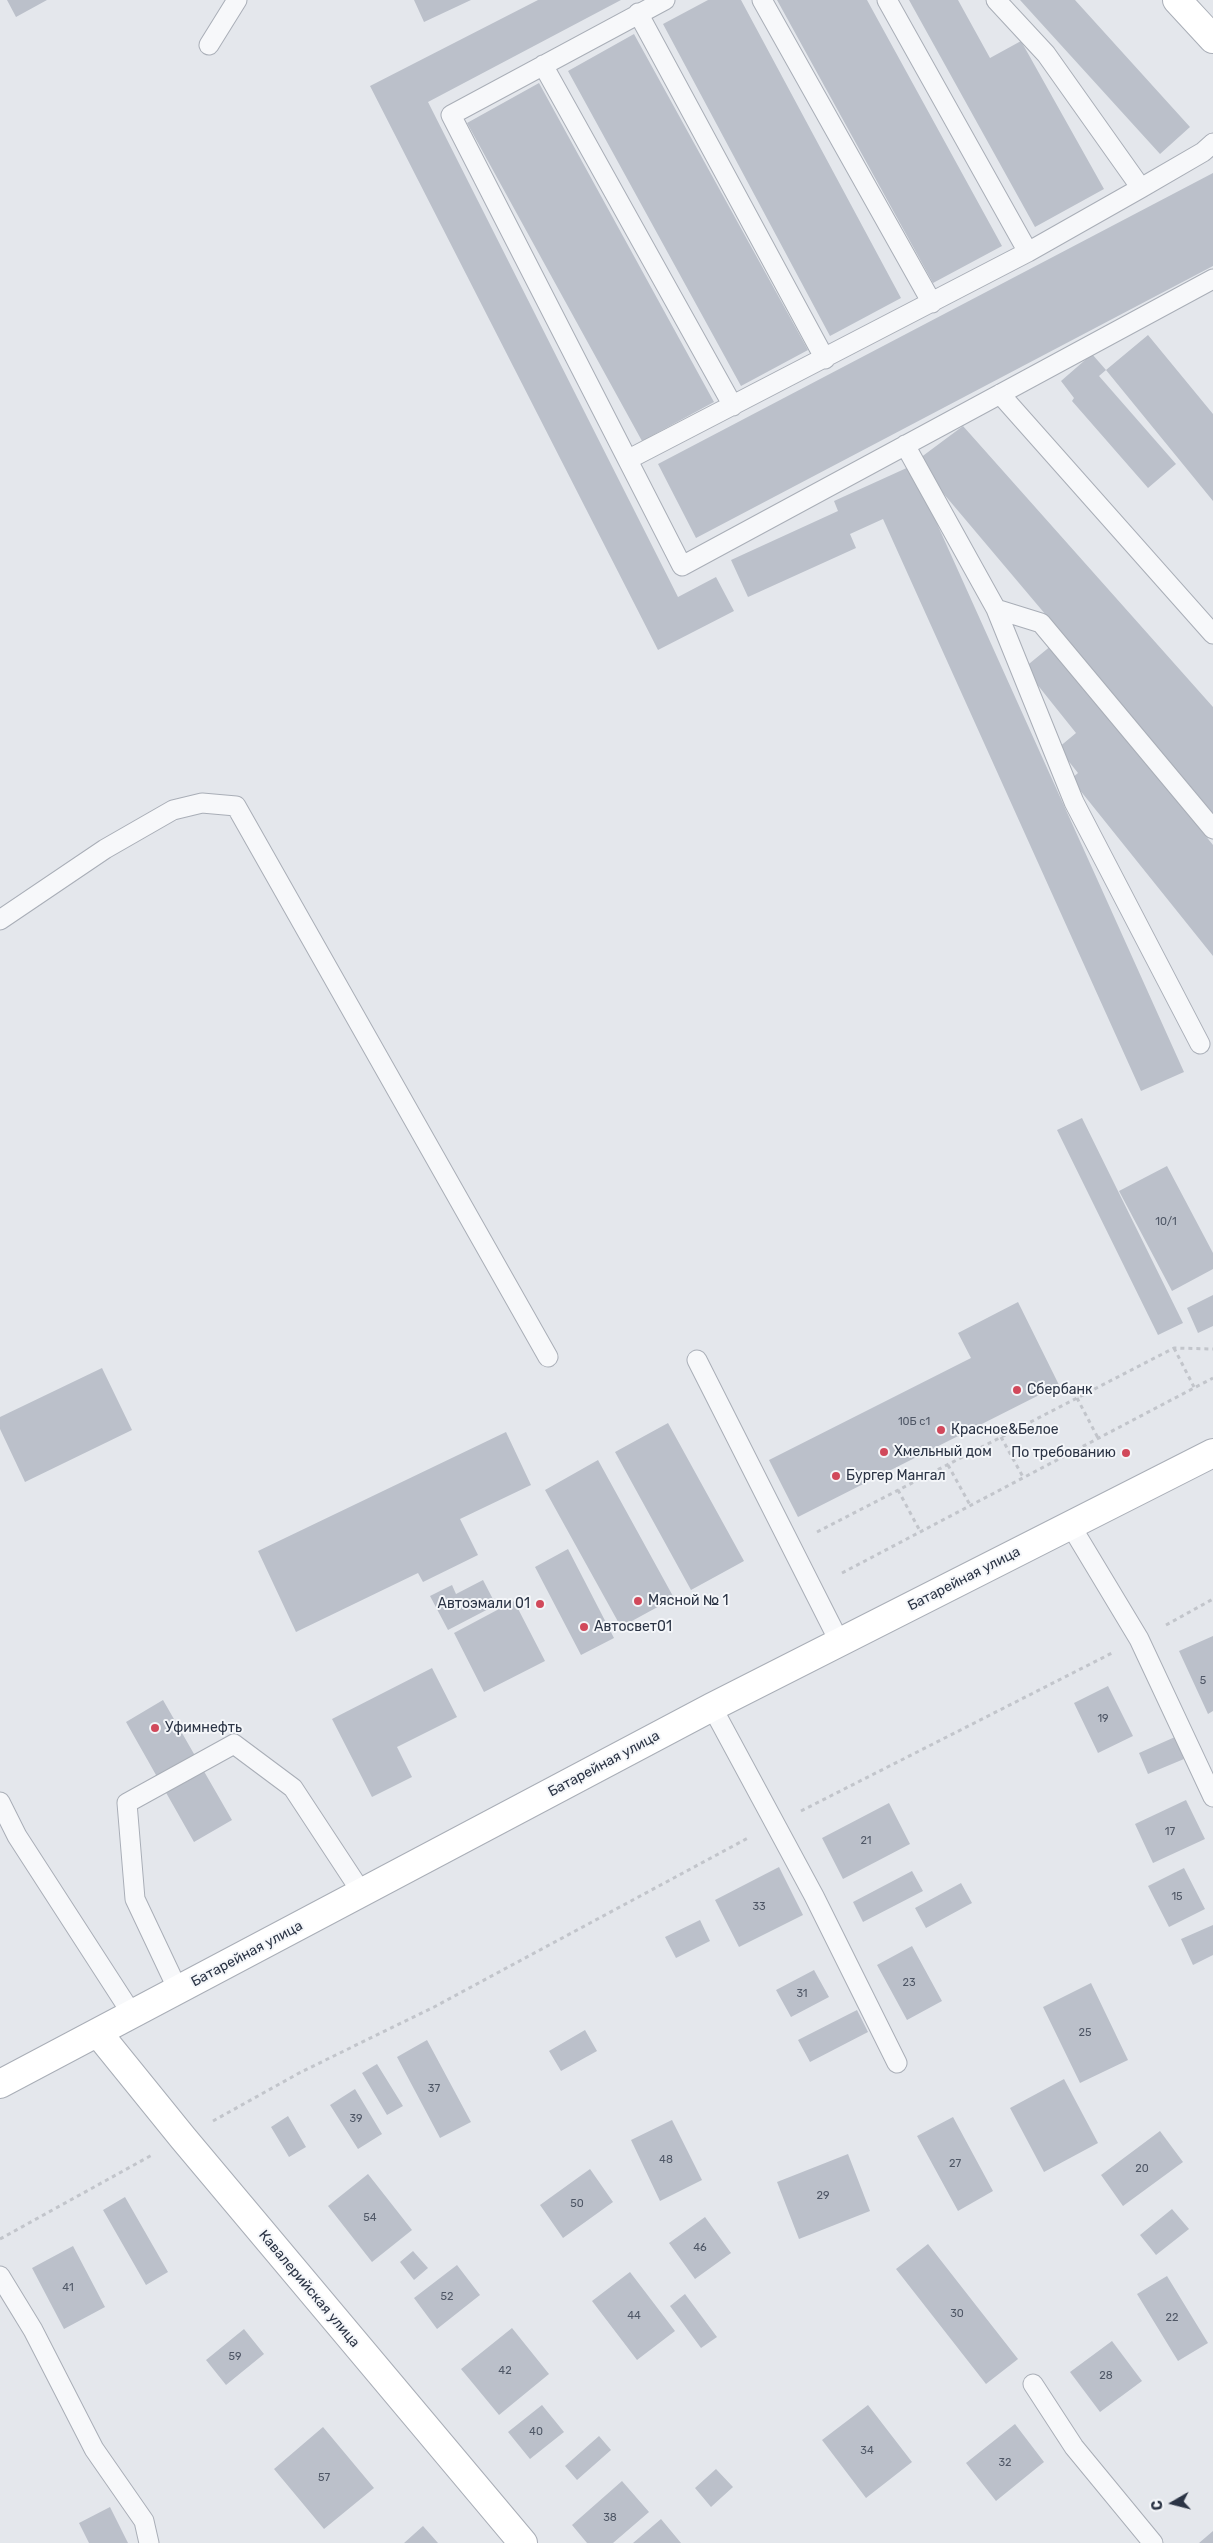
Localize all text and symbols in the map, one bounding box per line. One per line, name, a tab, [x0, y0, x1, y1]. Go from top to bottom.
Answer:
house number: 10/1	[1155, 1215, 1177, 1229]
place label: Сбербанк	[1027, 1382, 1093, 1398]
marker: Сбербанк	[1011, 1384, 1023, 1396]
house number: 10Б с1	[898, 1415, 930, 1429]
place label: Красное&Белое	[951, 1422, 1059, 1438]
marker: Красное&Белое	[935, 1424, 947, 1436]
place label: Хмельный дом	[894, 1444, 992, 1460]
place label: По требованию	[1011, 1445, 1116, 1461]
marker: Хмельный дом	[878, 1446, 890, 1458]
marker: По требованию	[1120, 1447, 1132, 1459]
place label: Бургер Мангал	[846, 1468, 946, 1484]
marker: Бургер Мангал	[830, 1470, 842, 1482]
street label: Батарейная улица	[905, 1543, 1023, 1615]
place label: Мясной № 1	[648, 1593, 729, 1609]
marker: Мясной № 1	[632, 1595, 644, 1607]
place label: Автоэмали 01	[438, 1596, 530, 1612]
marker: Автоэмали 01	[534, 1598, 546, 1610]
place label: Автосвет01	[594, 1619, 672, 1635]
marker: Автосвет01	[578, 1621, 590, 1633]
house number: 5	[1200, 1674, 1206, 1688]
house number: 19	[1097, 1712, 1109, 1726]
place label: Уфимнефть	[165, 1720, 242, 1736]
marker: Уфимнефть	[149, 1722, 161, 1734]
street label: Батарейная улица	[545, 1728, 663, 1800]
house number: 17	[1165, 1825, 1175, 1839]
house number: 21	[860, 1834, 872, 1848]
house number: 15	[1171, 1890, 1183, 1904]
house number: 33	[752, 1900, 766, 1914]
street label: Батарейная улица	[188, 1918, 306, 1990]
house number: 23	[902, 1976, 916, 1990]
house number: 31	[796, 1987, 808, 2001]
house number: 25	[1079, 2026, 1091, 2040]
house number: 37	[428, 2082, 440, 2096]
house number: 39	[349, 2112, 363, 2126]
house number: 48	[659, 2153, 673, 2167]
house number: 27	[949, 2157, 961, 2171]
house number: 20	[1135, 2162, 1149, 2176]
house number: 29	[817, 2189, 829, 2203]
house number: 50	[570, 2197, 584, 2211]
house number: 54	[363, 2211, 377, 2225]
street label: Кавалерийская улица	[255, 2227, 363, 2351]
house number: 46	[693, 2241, 707, 2255]
house number: 41	[62, 2281, 74, 2295]
house number: 52	[441, 2290, 453, 2304]
house number: 30	[950, 2307, 964, 2321]
house number: 44	[627, 2309, 641, 2323]
house number: 22	[1166, 2311, 1178, 2325]
house number: 59	[228, 2350, 242, 2364]
house number: 42	[498, 2364, 512, 2378]
house number: 28	[1099, 2369, 1113, 2383]
house number: 40	[529, 2425, 543, 2439]
house number: 34	[860, 2444, 874, 2458]
house number: 32	[998, 2456, 1012, 2470]
house number: 57	[318, 2471, 330, 2485]
north arrow	[1148, 2478, 1198, 2528]
text: С	[1149, 2499, 1167, 2511]
house number: 38	[603, 2511, 617, 2525]

